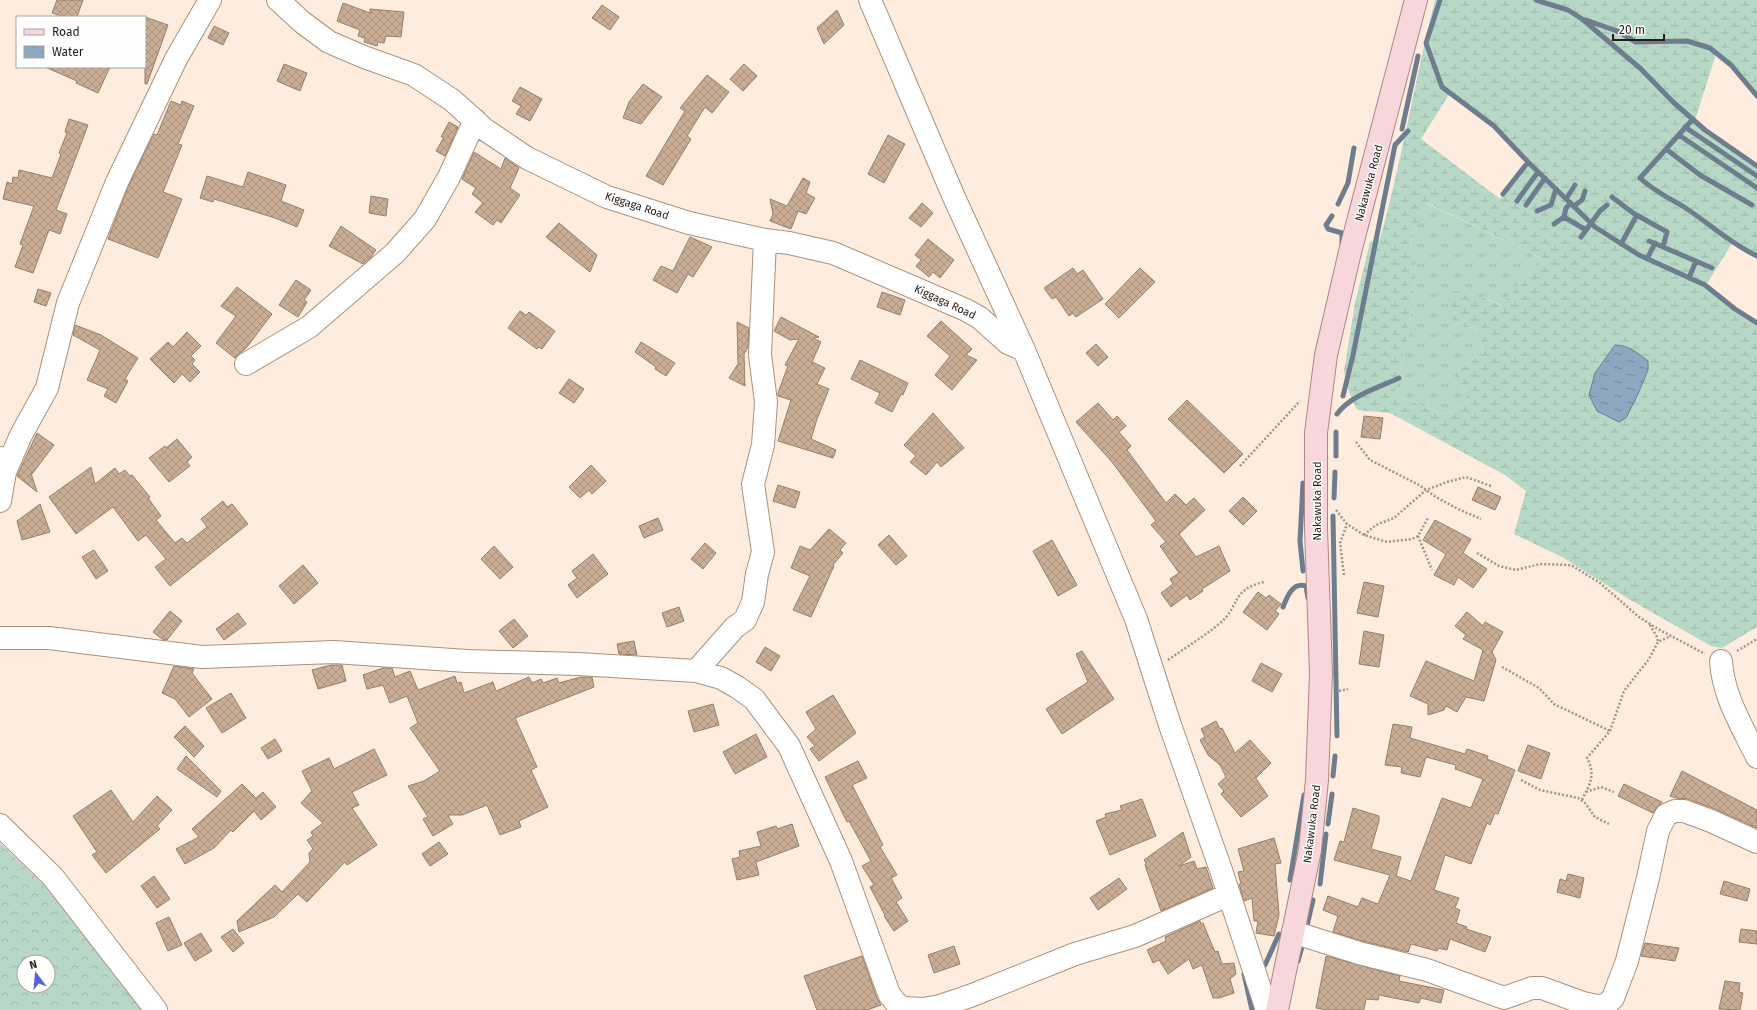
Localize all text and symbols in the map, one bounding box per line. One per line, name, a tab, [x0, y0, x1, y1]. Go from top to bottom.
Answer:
legend	[16, 16, 146, 68]
scale bar	[1613, 16, 1664, 42]
text: 20 m	[1619, 23, 1645, 37]
text: Road	[52, 25, 80, 39]
text: Water	[52, 45, 84, 59]
street label: Nakawuka Road	[1353, 143, 1385, 223]
street label: Kiggaga Road	[603, 190, 671, 222]
street label: Kiggaga Road	[912, 282, 978, 322]
street label: Nakawuka Road	[1311, 462, 1324, 540]
street label: Nakawuka Road	[1301, 784, 1323, 864]
north arrow	[16, 954, 56, 994]
text: N	[28, 958, 39, 972]

